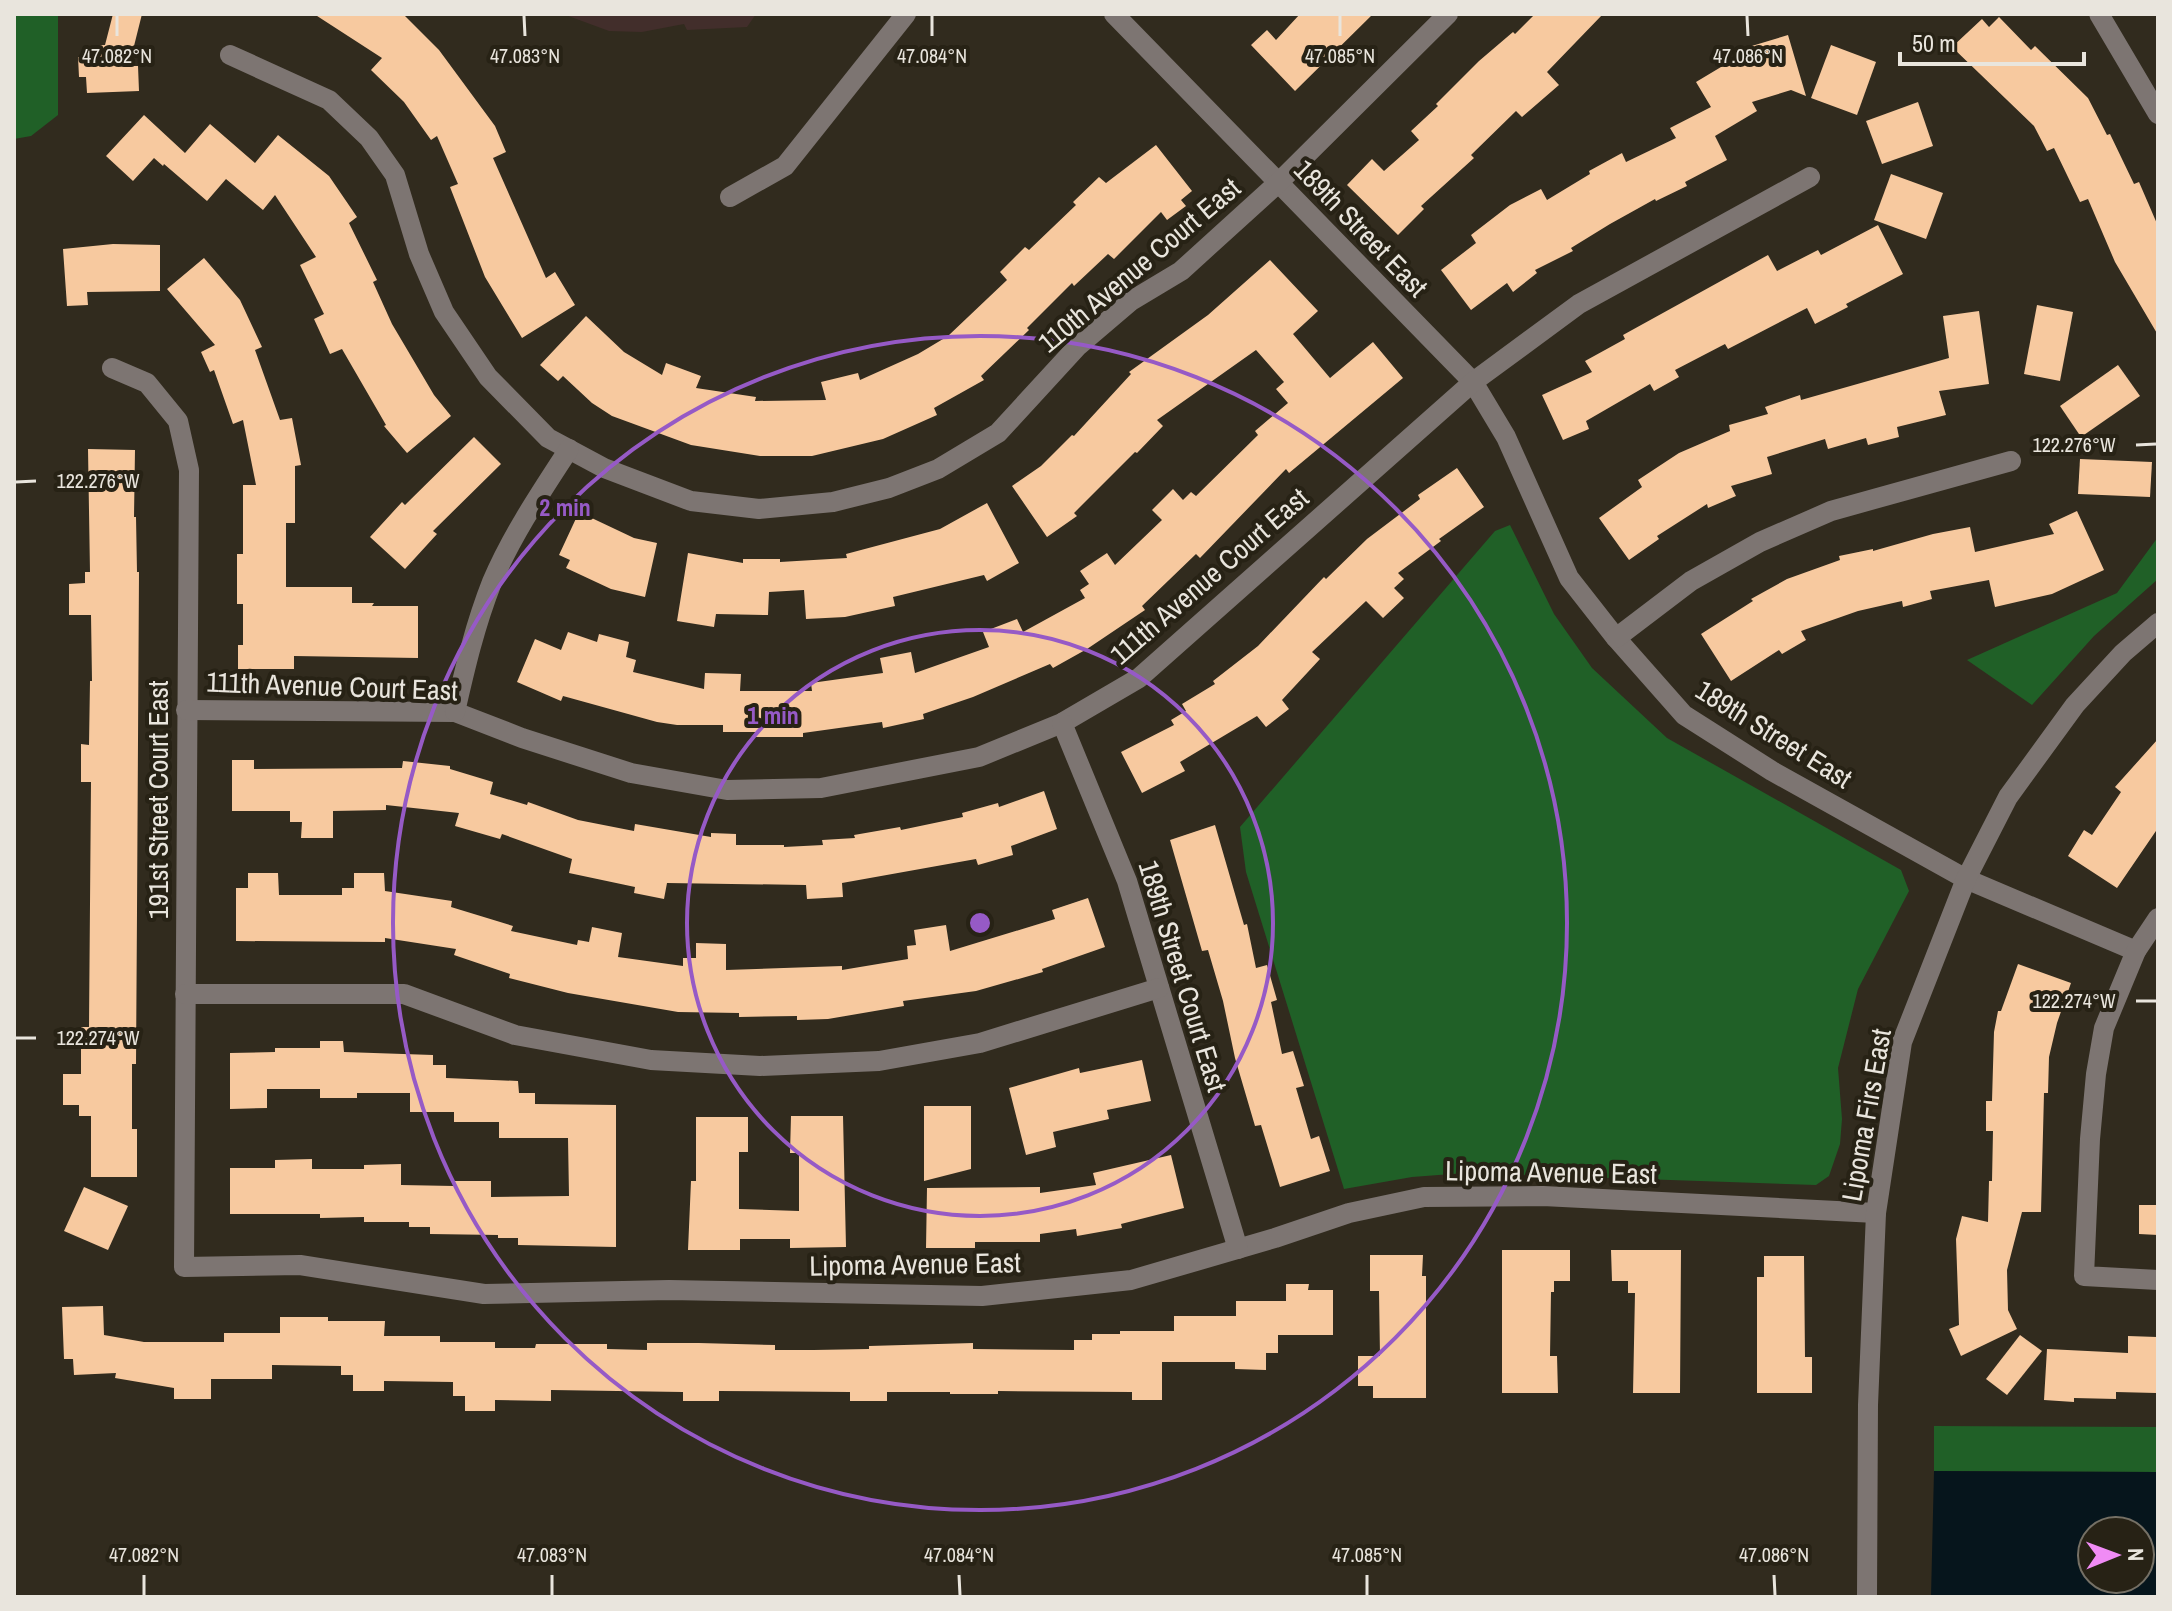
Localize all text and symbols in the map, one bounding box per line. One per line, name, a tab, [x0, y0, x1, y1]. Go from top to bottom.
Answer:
scale bar	[1900, 16, 2084, 66]
text: 50 m	[1912, 27, 1956, 59]
text: 47.082°N	[82, 42, 152, 69]
text: 47.083°N	[490, 42, 560, 69]
text: 47.084°N	[897, 42, 967, 69]
text: 47.085°N	[1305, 42, 1375, 69]
text: 47.086°N	[1713, 42, 1783, 69]
street label: 189th Street East	[1286, 151, 1436, 305]
street label: 110th Avenue Court East	[1030, 169, 1248, 361]
text: 122.276°W	[2033, 431, 2116, 458]
text: 122.276°W	[57, 467, 140, 494]
street label: 111th Avenue Court East	[1102, 479, 1316, 673]
text: 2 min	[539, 491, 591, 523]
street label: 111th Avenue Court East	[206, 663, 458, 709]
street label: 189th Street East	[1689, 671, 1859, 797]
street label: 191st Street Court East	[139, 681, 177, 919]
text: 1 min	[747, 699, 799, 731]
street label: 189th Street Court East	[1130, 856, 1236, 1096]
centre of rings	[966, 909, 994, 937]
text: 122.274°W	[2033, 987, 2116, 1014]
text: 122.274°W	[57, 1024, 140, 1051]
street label: Lipoma Firs East	[1832, 1026, 1900, 1204]
street label: Lipoma Avenue East	[1445, 1151, 1657, 1193]
street label: Lipoma Avenue East	[809, 1243, 1021, 1285]
north arrow	[2076, 1515, 2156, 1595]
text: 47.082°N	[109, 1541, 179, 1568]
text: 47.083°N	[517, 1541, 587, 1568]
text: 47.084°N	[924, 1541, 994, 1568]
text: 47.085°N	[1332, 1541, 1402, 1568]
text: 47.086°N	[1739, 1541, 1809, 1568]
text: N	[2121, 1548, 2151, 1561]

